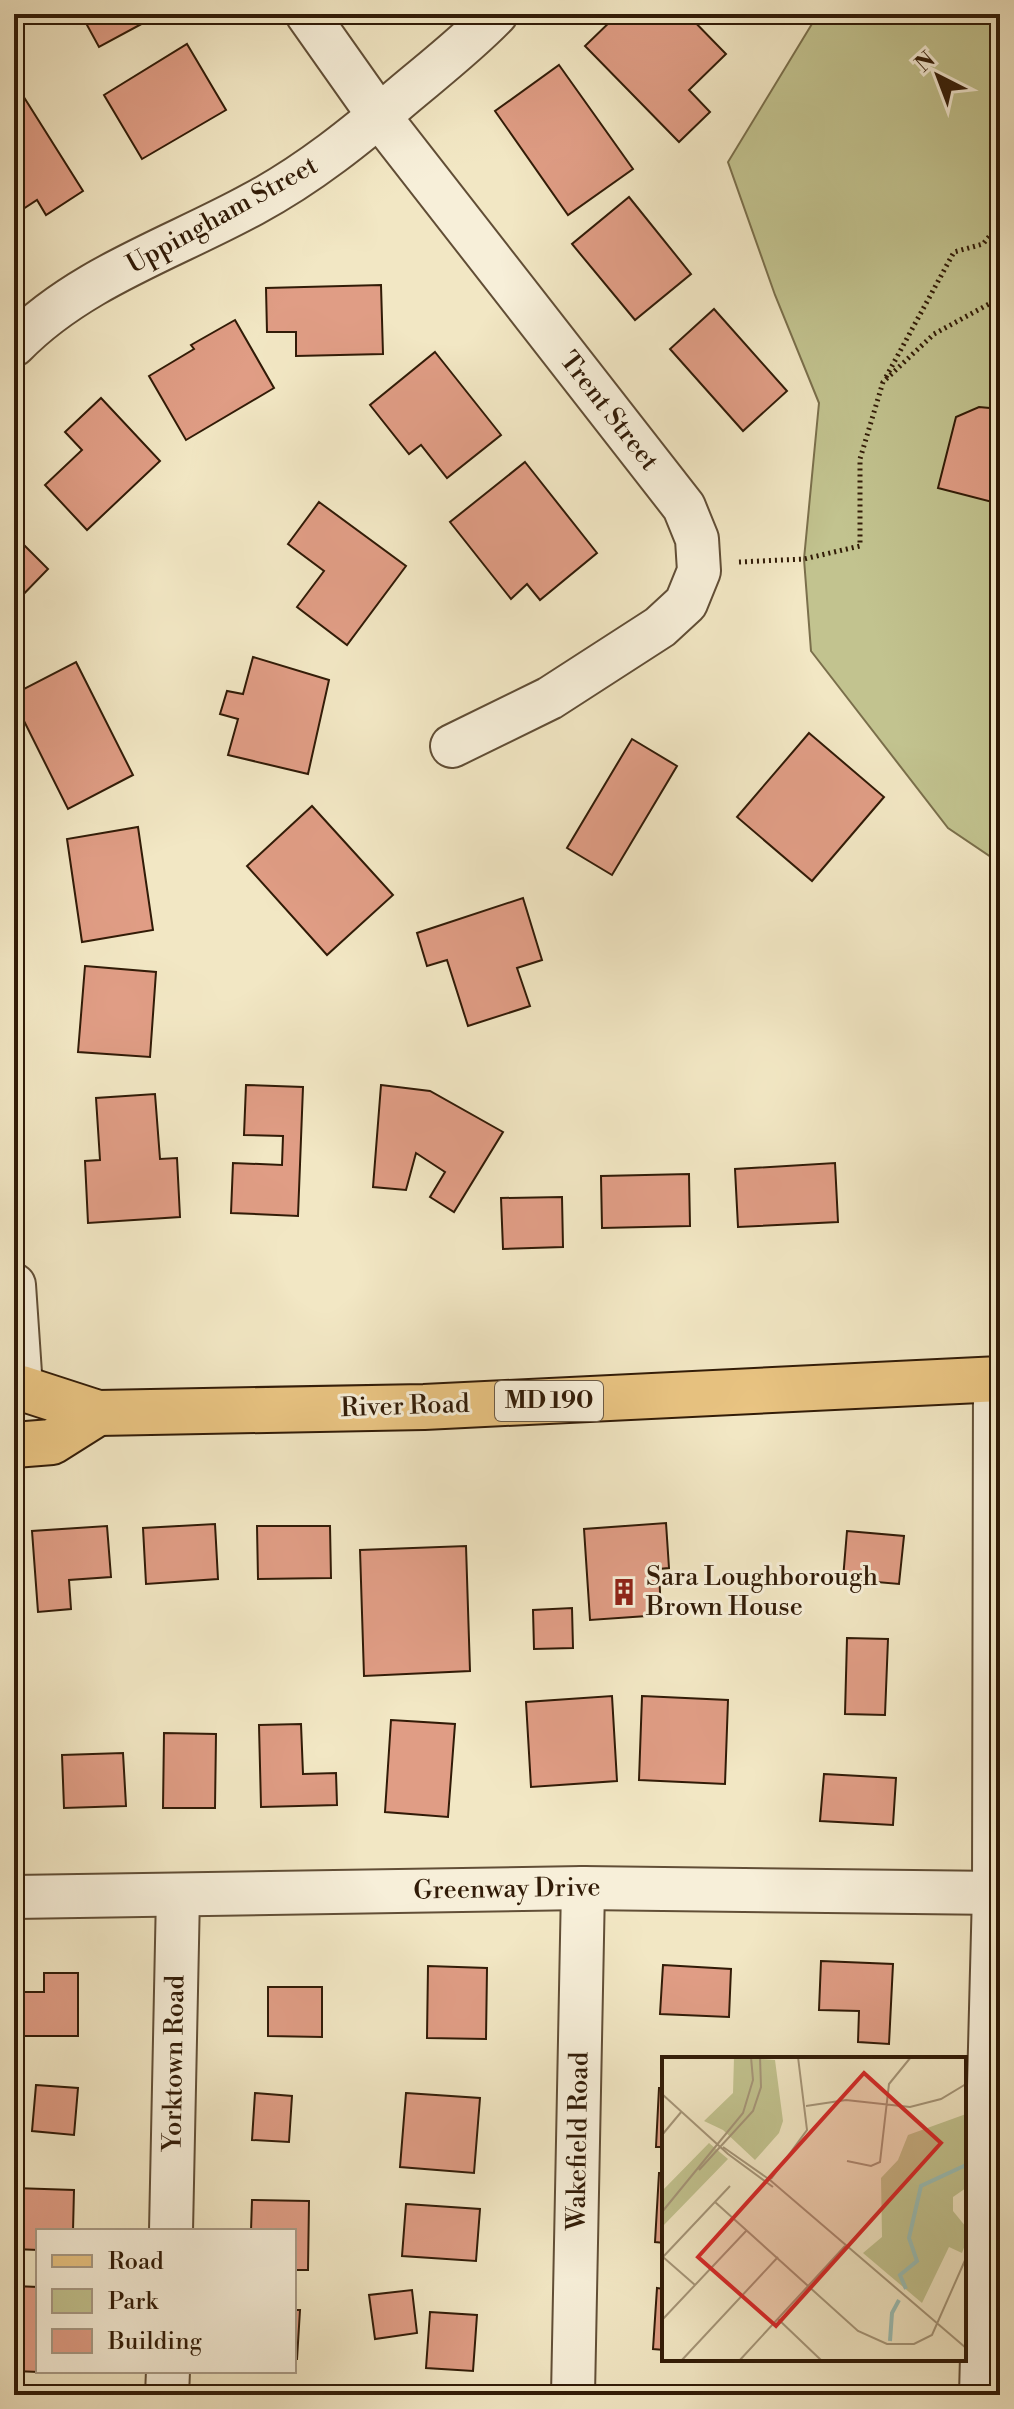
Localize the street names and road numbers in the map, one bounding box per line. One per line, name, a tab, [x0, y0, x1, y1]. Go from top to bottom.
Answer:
street label: Uppingham Street	[121, 149, 323, 281]
street label: Trent Street	[553, 345, 665, 477]
road number: MD 190	[495, 1381, 603, 1421]
street label: River Road	[340, 1388, 470, 1424]
street label: Greenway Drive	[413, 1871, 601, 1907]
street label: Yorktown Road	[156, 1974, 192, 2153]
street label: Wakefield Road	[560, 2051, 596, 2232]

